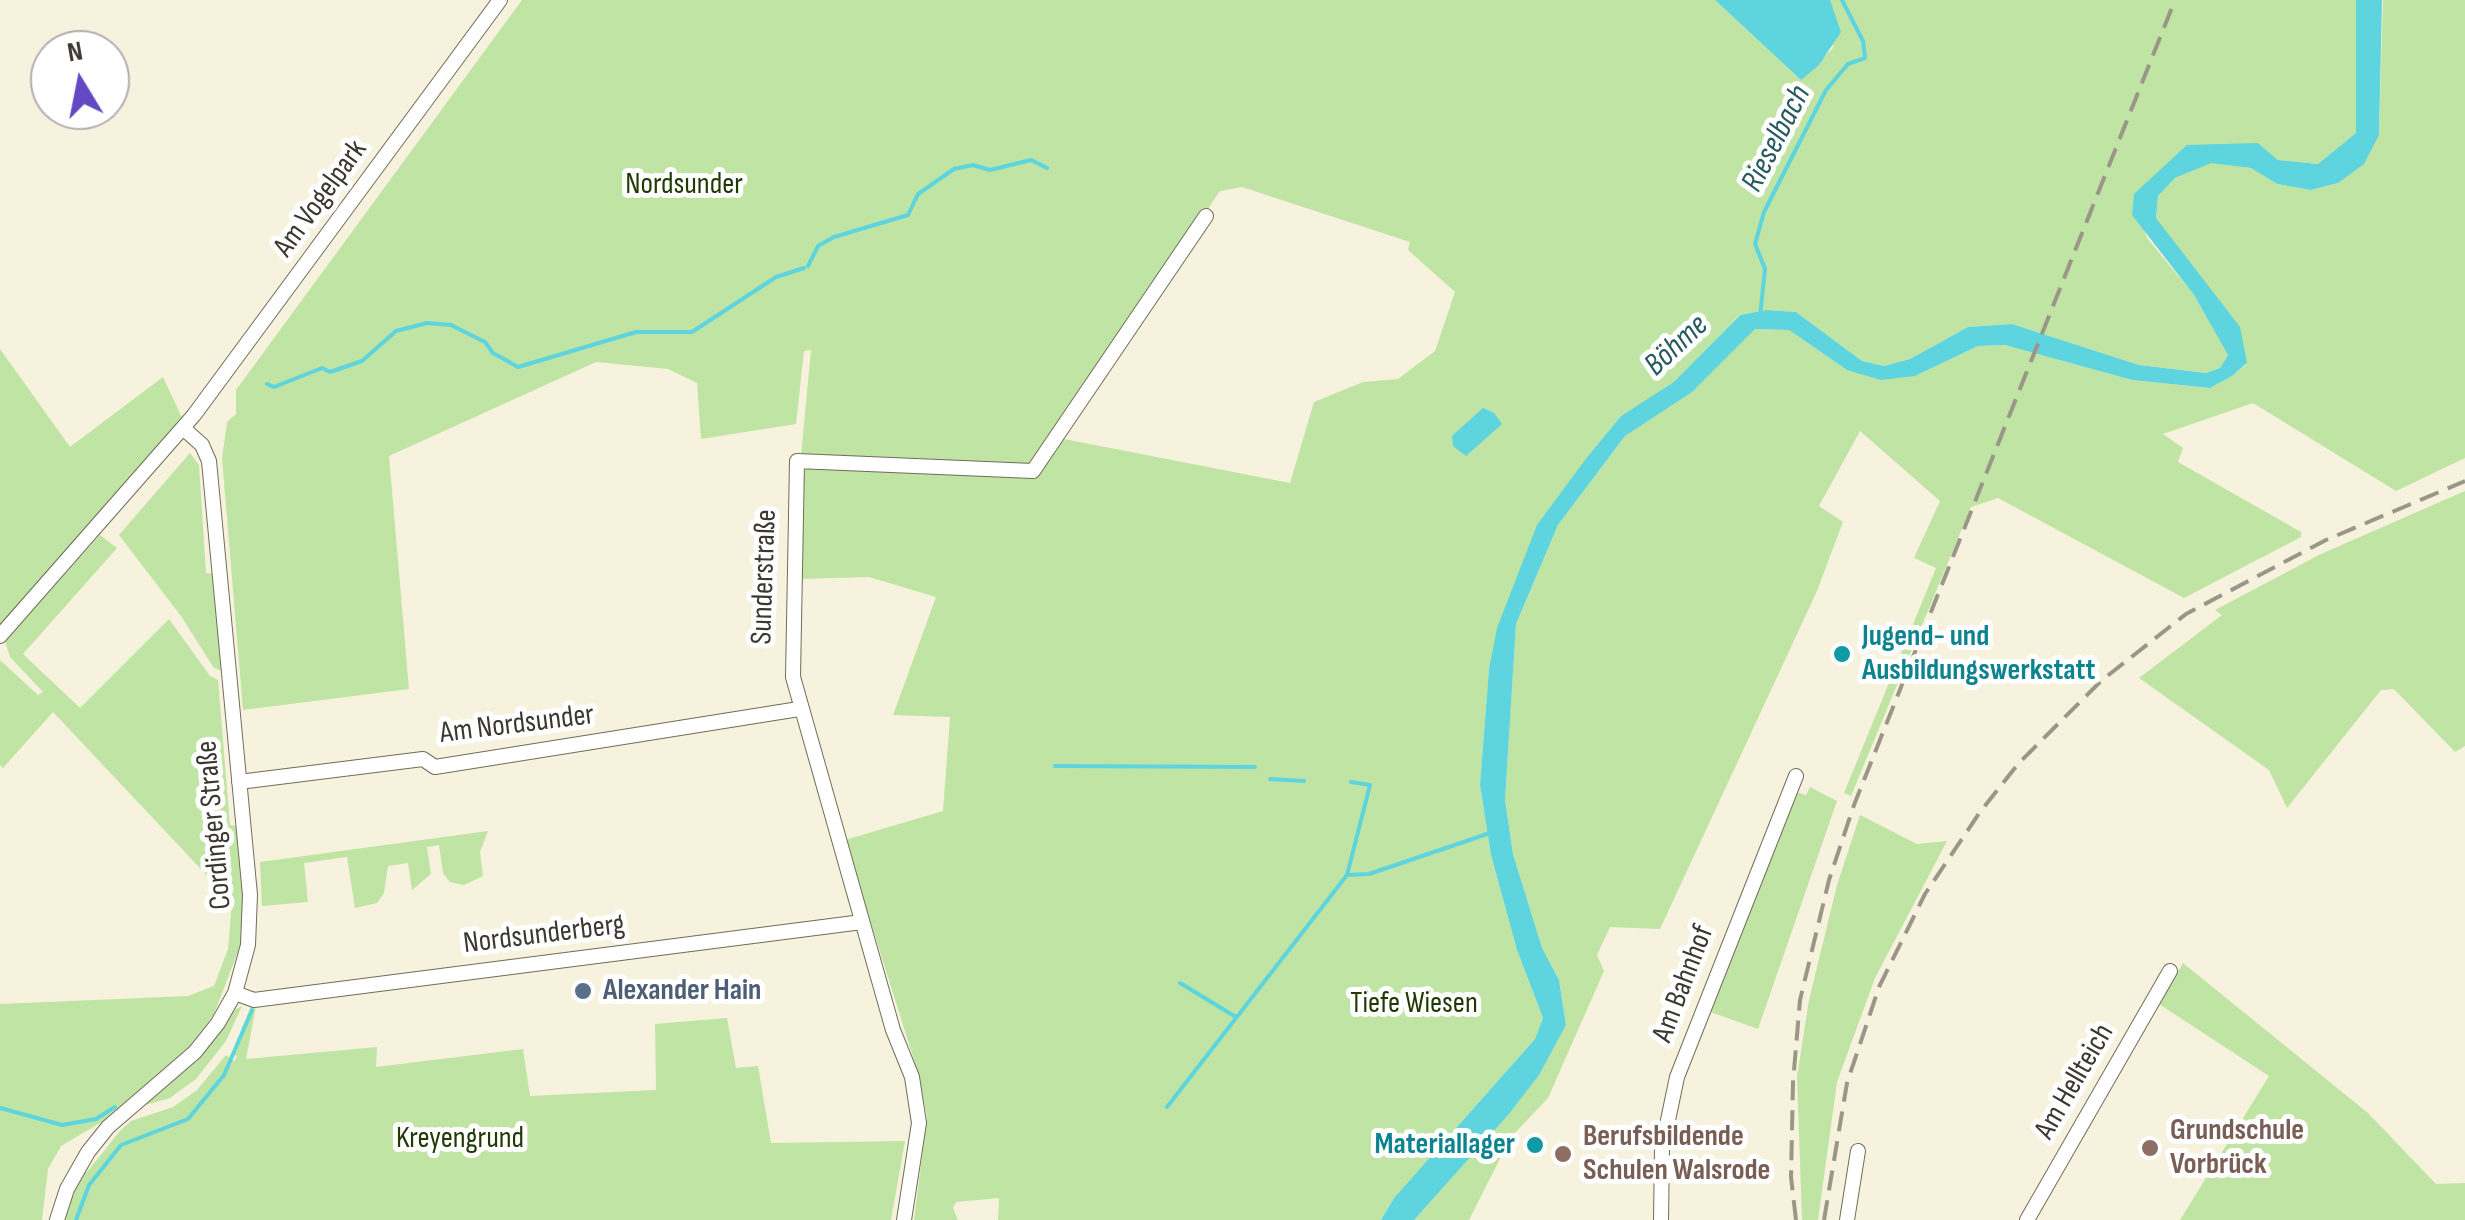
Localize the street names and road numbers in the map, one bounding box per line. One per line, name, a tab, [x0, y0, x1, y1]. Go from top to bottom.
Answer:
street label: Am Vogelpark	[267, 133, 375, 265]
street label: Sunderstraße	[745, 509, 785, 645]
street label: Am Nordsunder	[438, 698, 596, 752]
street label: Cordinger Straße	[190, 739, 240, 911]
street label: Nordsunderberg	[461, 907, 627, 963]
street label: Am Bahnhof	[1645, 921, 1723, 1047]
street label: Am Hellteich	[2028, 1018, 2122, 1146]

